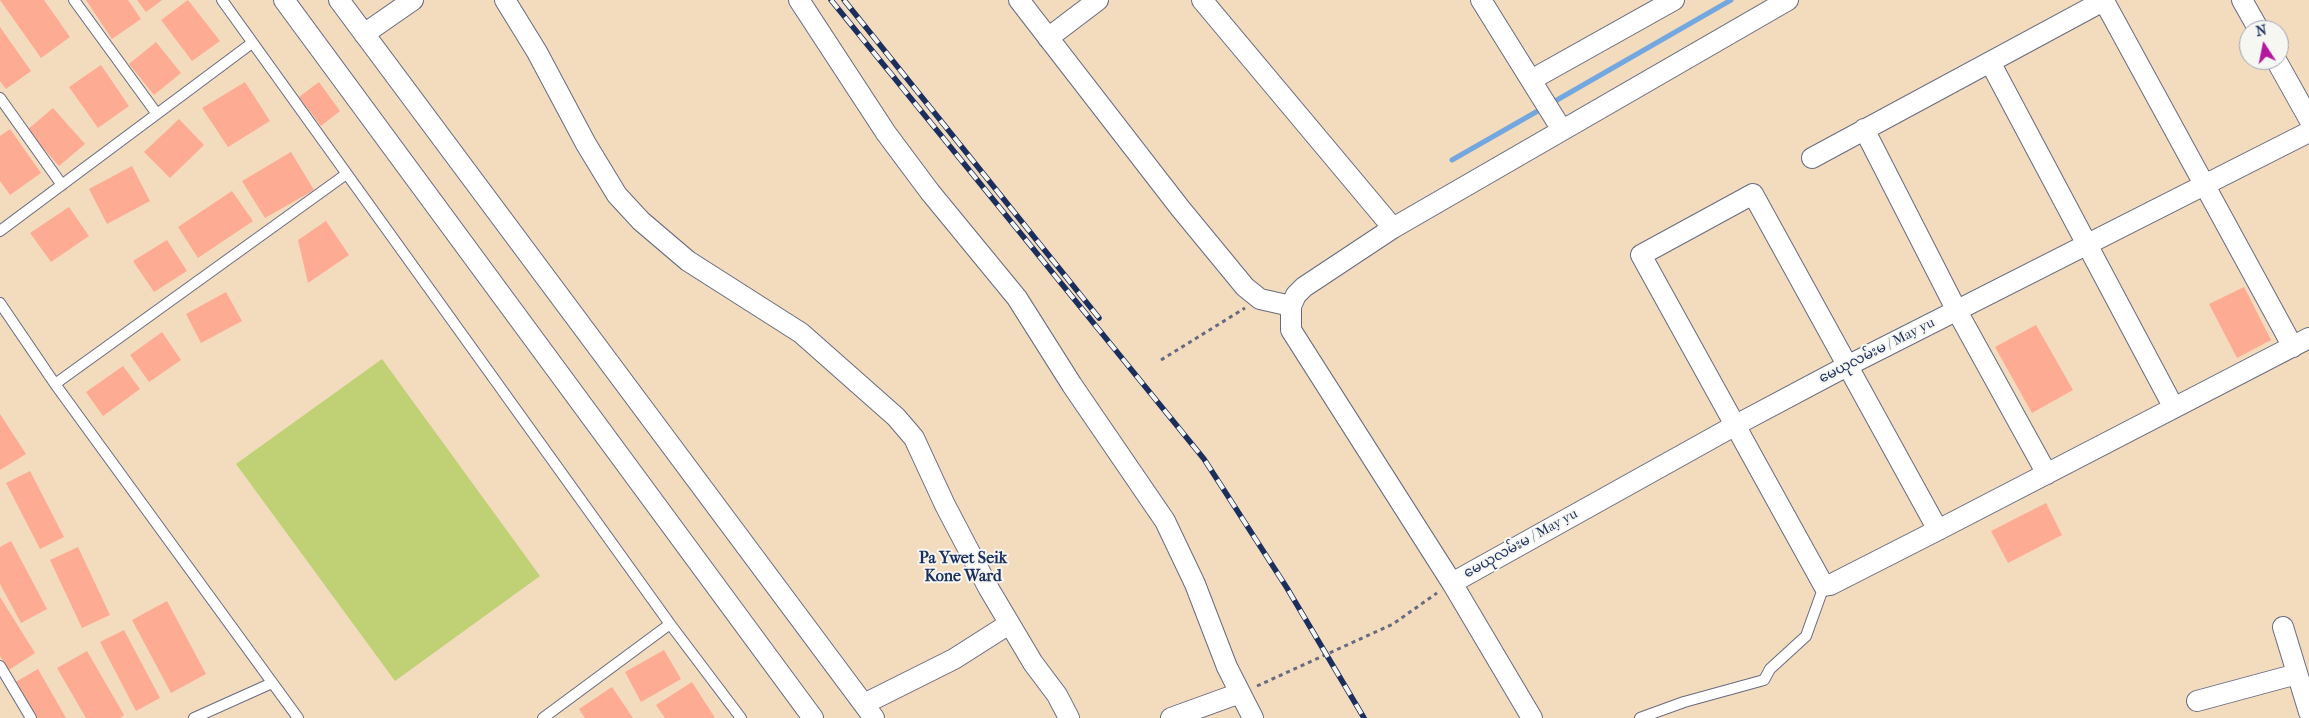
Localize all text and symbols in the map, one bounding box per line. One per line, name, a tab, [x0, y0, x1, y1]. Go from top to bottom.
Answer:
north arrow	[2239, 20, 2289, 70]
text: N	[2254, 21, 2268, 40]
street label: မေယုလမ်းမ / May yu	[1816, 315, 1938, 387]
street label: မေယုလမ်းမ / May yu	[1461, 506, 1581, 582]
district label: Pa Ywet Seik Kone Ward	[919, 549, 1007, 587]

